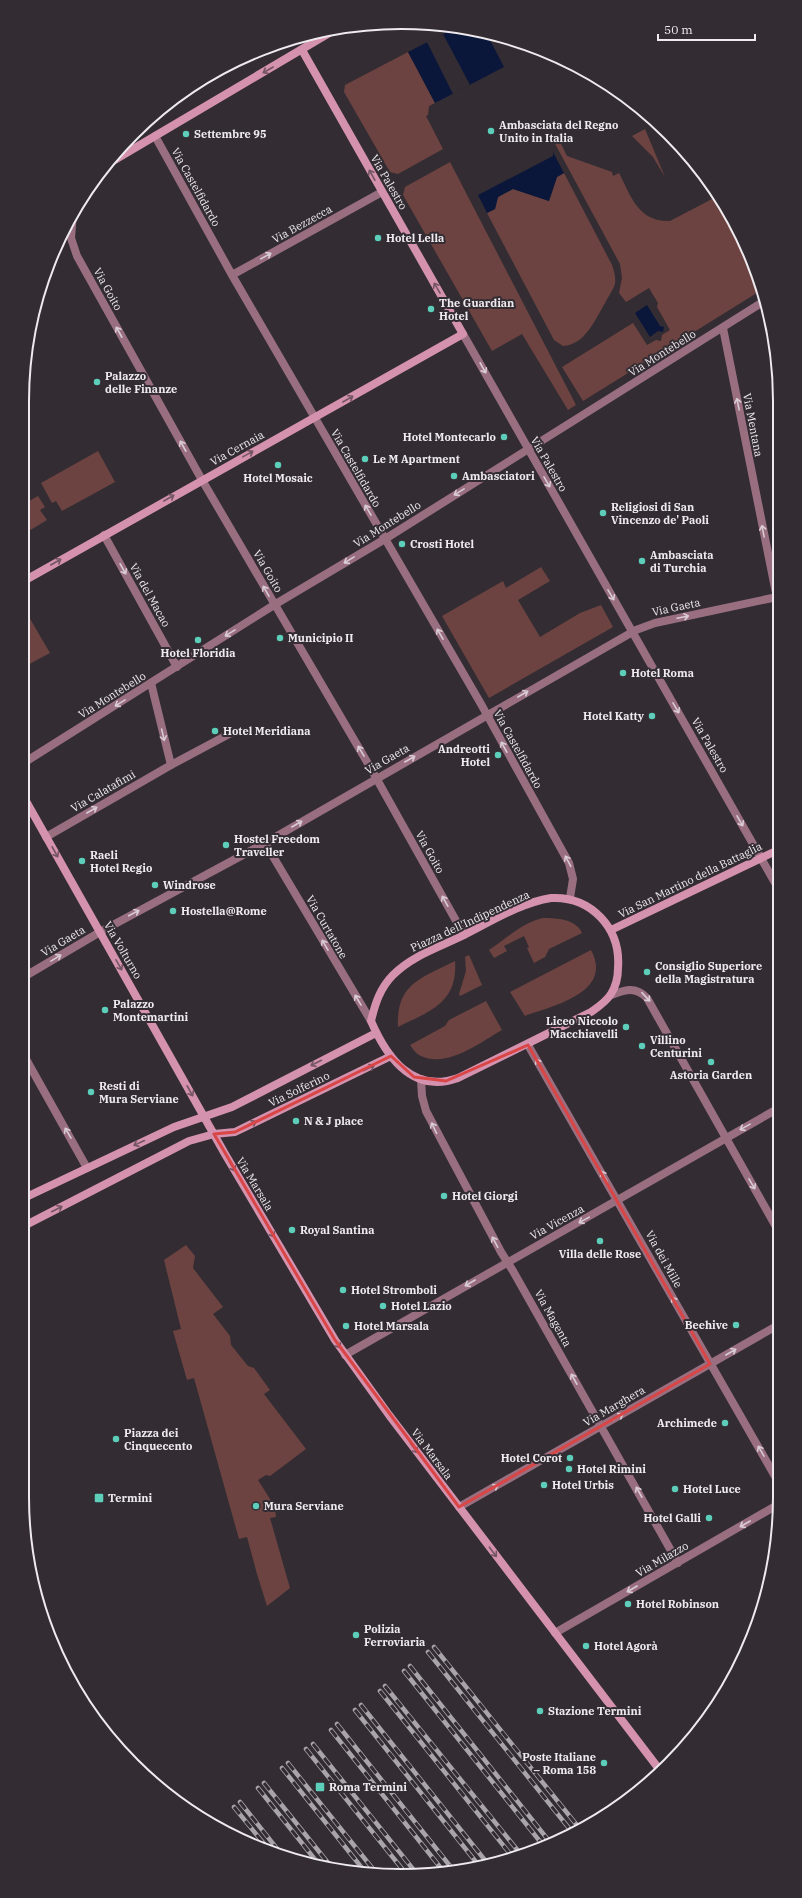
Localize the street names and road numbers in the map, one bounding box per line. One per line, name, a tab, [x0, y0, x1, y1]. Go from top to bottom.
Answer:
street label: Via Castelfidardo	[169, 145, 223, 229]
street label: Via Palestro	[368, 152, 410, 212]
street label: Via Bezzecca	[270, 202, 334, 246]
street label: Via Goito	[91, 265, 125, 313]
street label: Via Montebello	[626, 327, 698, 379]
street label: Via Mentana	[740, 392, 766, 458]
street label: Via Castelfidardo	[328, 426, 384, 510]
street label: Via Cernaia	[208, 427, 266, 469]
street label: Via Palestro	[528, 434, 570, 494]
street label: Via Montebello	[351, 498, 423, 550]
street label: Via Goito	[250, 547, 286, 595]
street label: Via del Macao	[127, 561, 173, 629]
street label: Via Gaeta	[651, 595, 701, 619]
street label: Via Montebello	[76, 669, 148, 721]
street label: Via Castelfidardo	[491, 707, 545, 791]
street label: Via Palestro	[689, 715, 731, 775]
street label: Via Gaeta	[362, 741, 412, 777]
street label: Via Calatafimi	[68, 767, 138, 815]
street label: Via Goito	[413, 828, 447, 876]
street label: Via San Martino della Battaglia	[616, 839, 764, 921]
street label: Piazza dell'Indipendenza	[408, 887, 532, 955]
street label: Via Curtatone	[303, 893, 351, 961]
street label: Via Volturno	[101, 919, 145, 981]
street label: Via Gaeta	[38, 922, 88, 960]
street label: Via Solferino	[266, 1068, 332, 1110]
street label: Via Marsala	[233, 1155, 277, 1213]
street label: Via Vicenza	[527, 1201, 587, 1243]
street label: Via dei Mille	[643, 1228, 686, 1290]
street label: Via Magenta	[532, 1287, 574, 1349]
street label: Via Marghera	[581, 1383, 647, 1429]
street label: Via Marsala	[408, 1426, 456, 1482]
street label: Via Milazzo	[633, 1538, 691, 1580]

